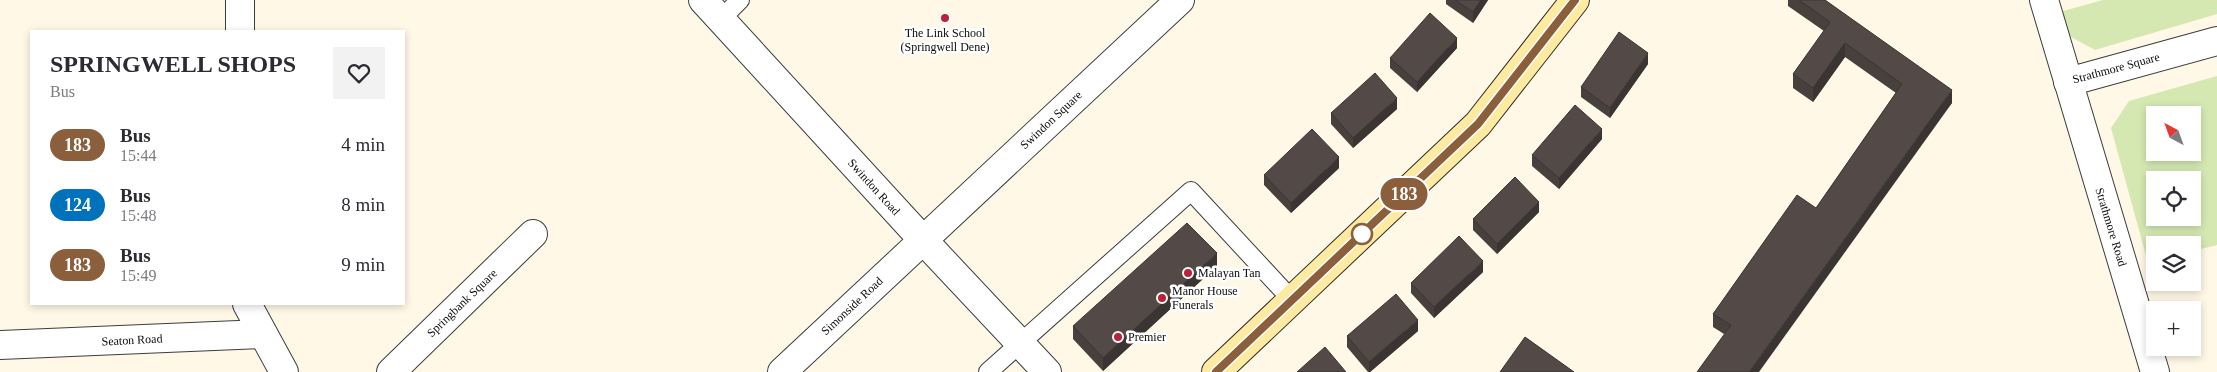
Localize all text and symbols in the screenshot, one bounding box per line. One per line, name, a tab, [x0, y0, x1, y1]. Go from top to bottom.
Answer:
marker: The Link School (Springwell Dene)	[939, 12, 951, 24]
place label: The Link School (Springwell Dene)	[901, 26, 989, 54]
button: heart	[333, 47, 385, 99]
street label: Strathmore Square	[2071, 50, 2161, 86]
text: SPRINGWELL SHOPS	[50, 51, 296, 77]
text: Bus	[50, 83, 75, 100]
street label: Swindon Square	[1017, 88, 1085, 152]
north arrow	[2146, 106, 2201, 161]
map controls	[2146, 106, 2201, 356]
text: Bus	[120, 125, 151, 146]
text: 4 min	[341, 134, 385, 155]
text: 183	[64, 135, 91, 155]
text: 15:44	[120, 147, 156, 164]
street label: Swindon Road	[845, 156, 903, 218]
button: locate	[2146, 171, 2201, 226]
line badge: 183	[1375, 178, 1433, 210]
text: 183	[1391, 184, 1418, 204]
text: Bus	[120, 185, 151, 206]
street label: Strathmore Road	[2092, 186, 2130, 268]
text: 8 min	[341, 194, 385, 215]
text: 124	[64, 195, 91, 215]
text: 15:48	[120, 207, 156, 224]
unlabelled marker	[1351, 223, 1373, 245]
button: layers	[2146, 236, 2201, 291]
text: Bus	[120, 245, 151, 266]
text: 9 min	[341, 254, 385, 275]
text: 183	[64, 255, 91, 275]
street label: Springbank Square	[424, 266, 500, 340]
place label: Malayan Tan	[1198, 266, 1261, 280]
text: 15:49	[120, 267, 156, 284]
marker: Malayan Tan	[1182, 267, 1194, 279]
street label: Simonside Road	[818, 274, 886, 338]
place label: Manor House Funerals	[1172, 284, 1238, 312]
marker: Manor House Funerals	[1156, 292, 1168, 304]
button: +	[2146, 301, 2201, 356]
place label: Premier	[1128, 330, 1166, 344]
street label: Seaton Road	[101, 331, 163, 349]
marker: Premier	[1112, 331, 1124, 343]

